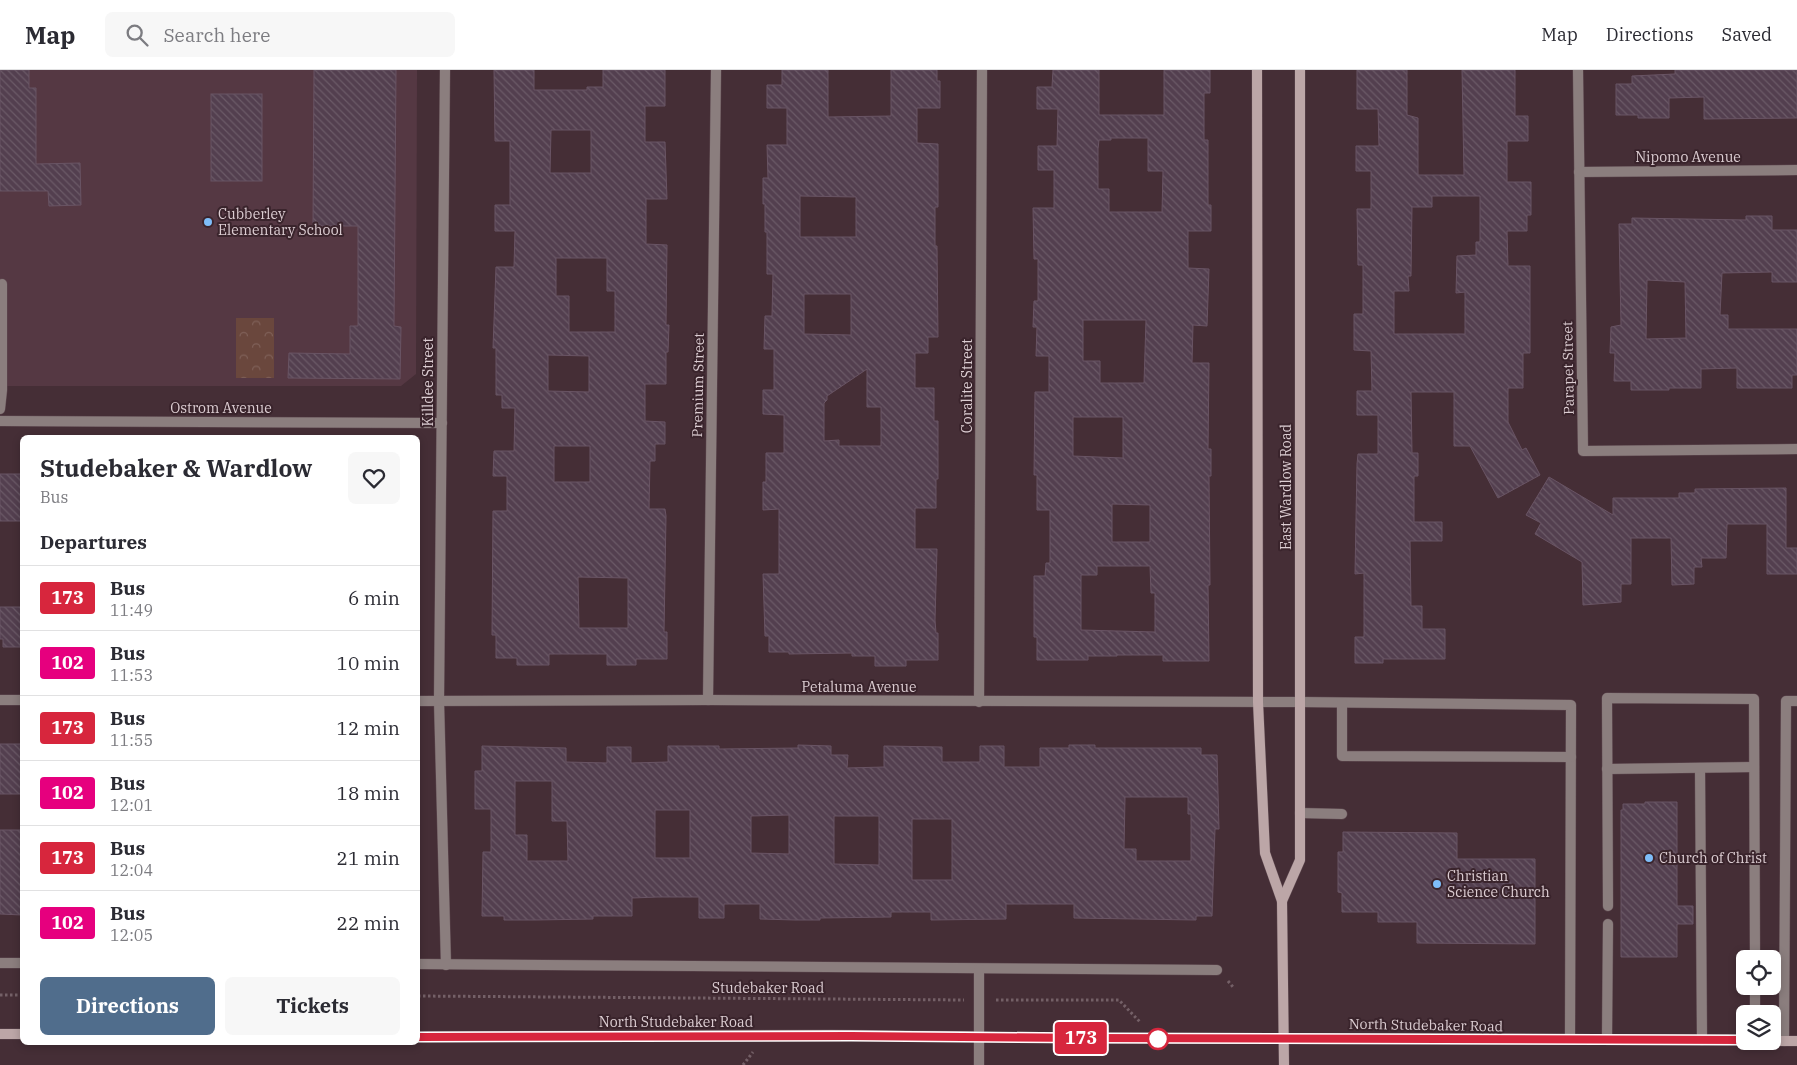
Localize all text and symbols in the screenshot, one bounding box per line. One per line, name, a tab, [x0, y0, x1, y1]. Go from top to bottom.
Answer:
search box	[105, 12, 455, 57]
text: Map	[25, 19, 75, 51]
icon: search	[123, 21, 151, 49]
text: Search here	[163, 23, 270, 47]
text: Map	[1541, 23, 1578, 46]
text: Directions	[1606, 23, 1694, 46]
text: Saved	[1722, 23, 1772, 46]
street label: Nipomo Avenue	[1635, 148, 1741, 166]
place label: Cubberley Elementary School	[218, 205, 343, 239]
marker: Cubberley Elementary School	[202, 216, 214, 228]
street label: Parapet Street	[1558, 321, 1578, 415]
street label: Premium Street	[688, 332, 708, 437]
street label: Killdee Street	[419, 338, 437, 426]
street label: Coralite Street	[958, 339, 976, 433]
street label: Ostrom Avenue	[170, 399, 272, 417]
street label: East Wardlow Road	[1277, 423, 1295, 550]
text: Studebaker & Wardlow	[40, 452, 313, 484]
button: heart	[348, 452, 400, 504]
text: Bus	[40, 487, 68, 507]
text: Departures	[40, 530, 147, 554]
text: Bus	[110, 576, 145, 600]
text: 173	[51, 586, 84, 609]
text: 6 min	[348, 586, 400, 610]
text: 11:49	[110, 600, 153, 620]
text: Bus	[110, 641, 145, 665]
text: 102	[51, 651, 84, 674]
text: 10 min	[337, 651, 400, 675]
text: 11:53	[110, 665, 153, 685]
street label: Petaluma Avenue	[802, 678, 916, 696]
text: Bus	[110, 706, 145, 730]
text: 173	[51, 716, 84, 739]
text: 12 min	[337, 716, 400, 740]
text: 11:55	[110, 730, 153, 750]
text: Bus	[110, 771, 145, 795]
text: 102	[51, 781, 84, 804]
text: 18 min	[337, 781, 400, 805]
text: 12:01	[110, 795, 153, 815]
text: Bus	[110, 836, 145, 860]
text: 173	[51, 846, 84, 869]
text: 21 min	[337, 846, 400, 870]
place label: Church of Christ	[1659, 849, 1767, 867]
marker: Church of Christ	[1643, 852, 1655, 864]
text: 12:04	[110, 860, 153, 880]
place label: Christian Science Church	[1447, 867, 1550, 901]
marker: Christian Science Church	[1431, 878, 1443, 890]
text: Bus	[110, 901, 145, 925]
text: 102	[51, 911, 84, 934]
text: 22 min	[337, 911, 400, 935]
text: 12:05	[110, 925, 153, 945]
map controls	[1736, 950, 1781, 1050]
button: locate	[1736, 950, 1781, 995]
button: Directions	[40, 977, 215, 1035]
button: Tickets	[225, 977, 400, 1035]
street label: Studebaker Road	[712, 979, 825, 997]
button: layers	[1736, 1005, 1781, 1050]
street label: North Studebaker Road	[599, 1013, 754, 1031]
street label: North Studebaker Road	[1349, 1015, 1504, 1035]
line badge: 173	[1052, 1022, 1110, 1054]
text: 173	[1065, 1026, 1097, 1049]
unlabelled marker	[1147, 1028, 1169, 1050]

